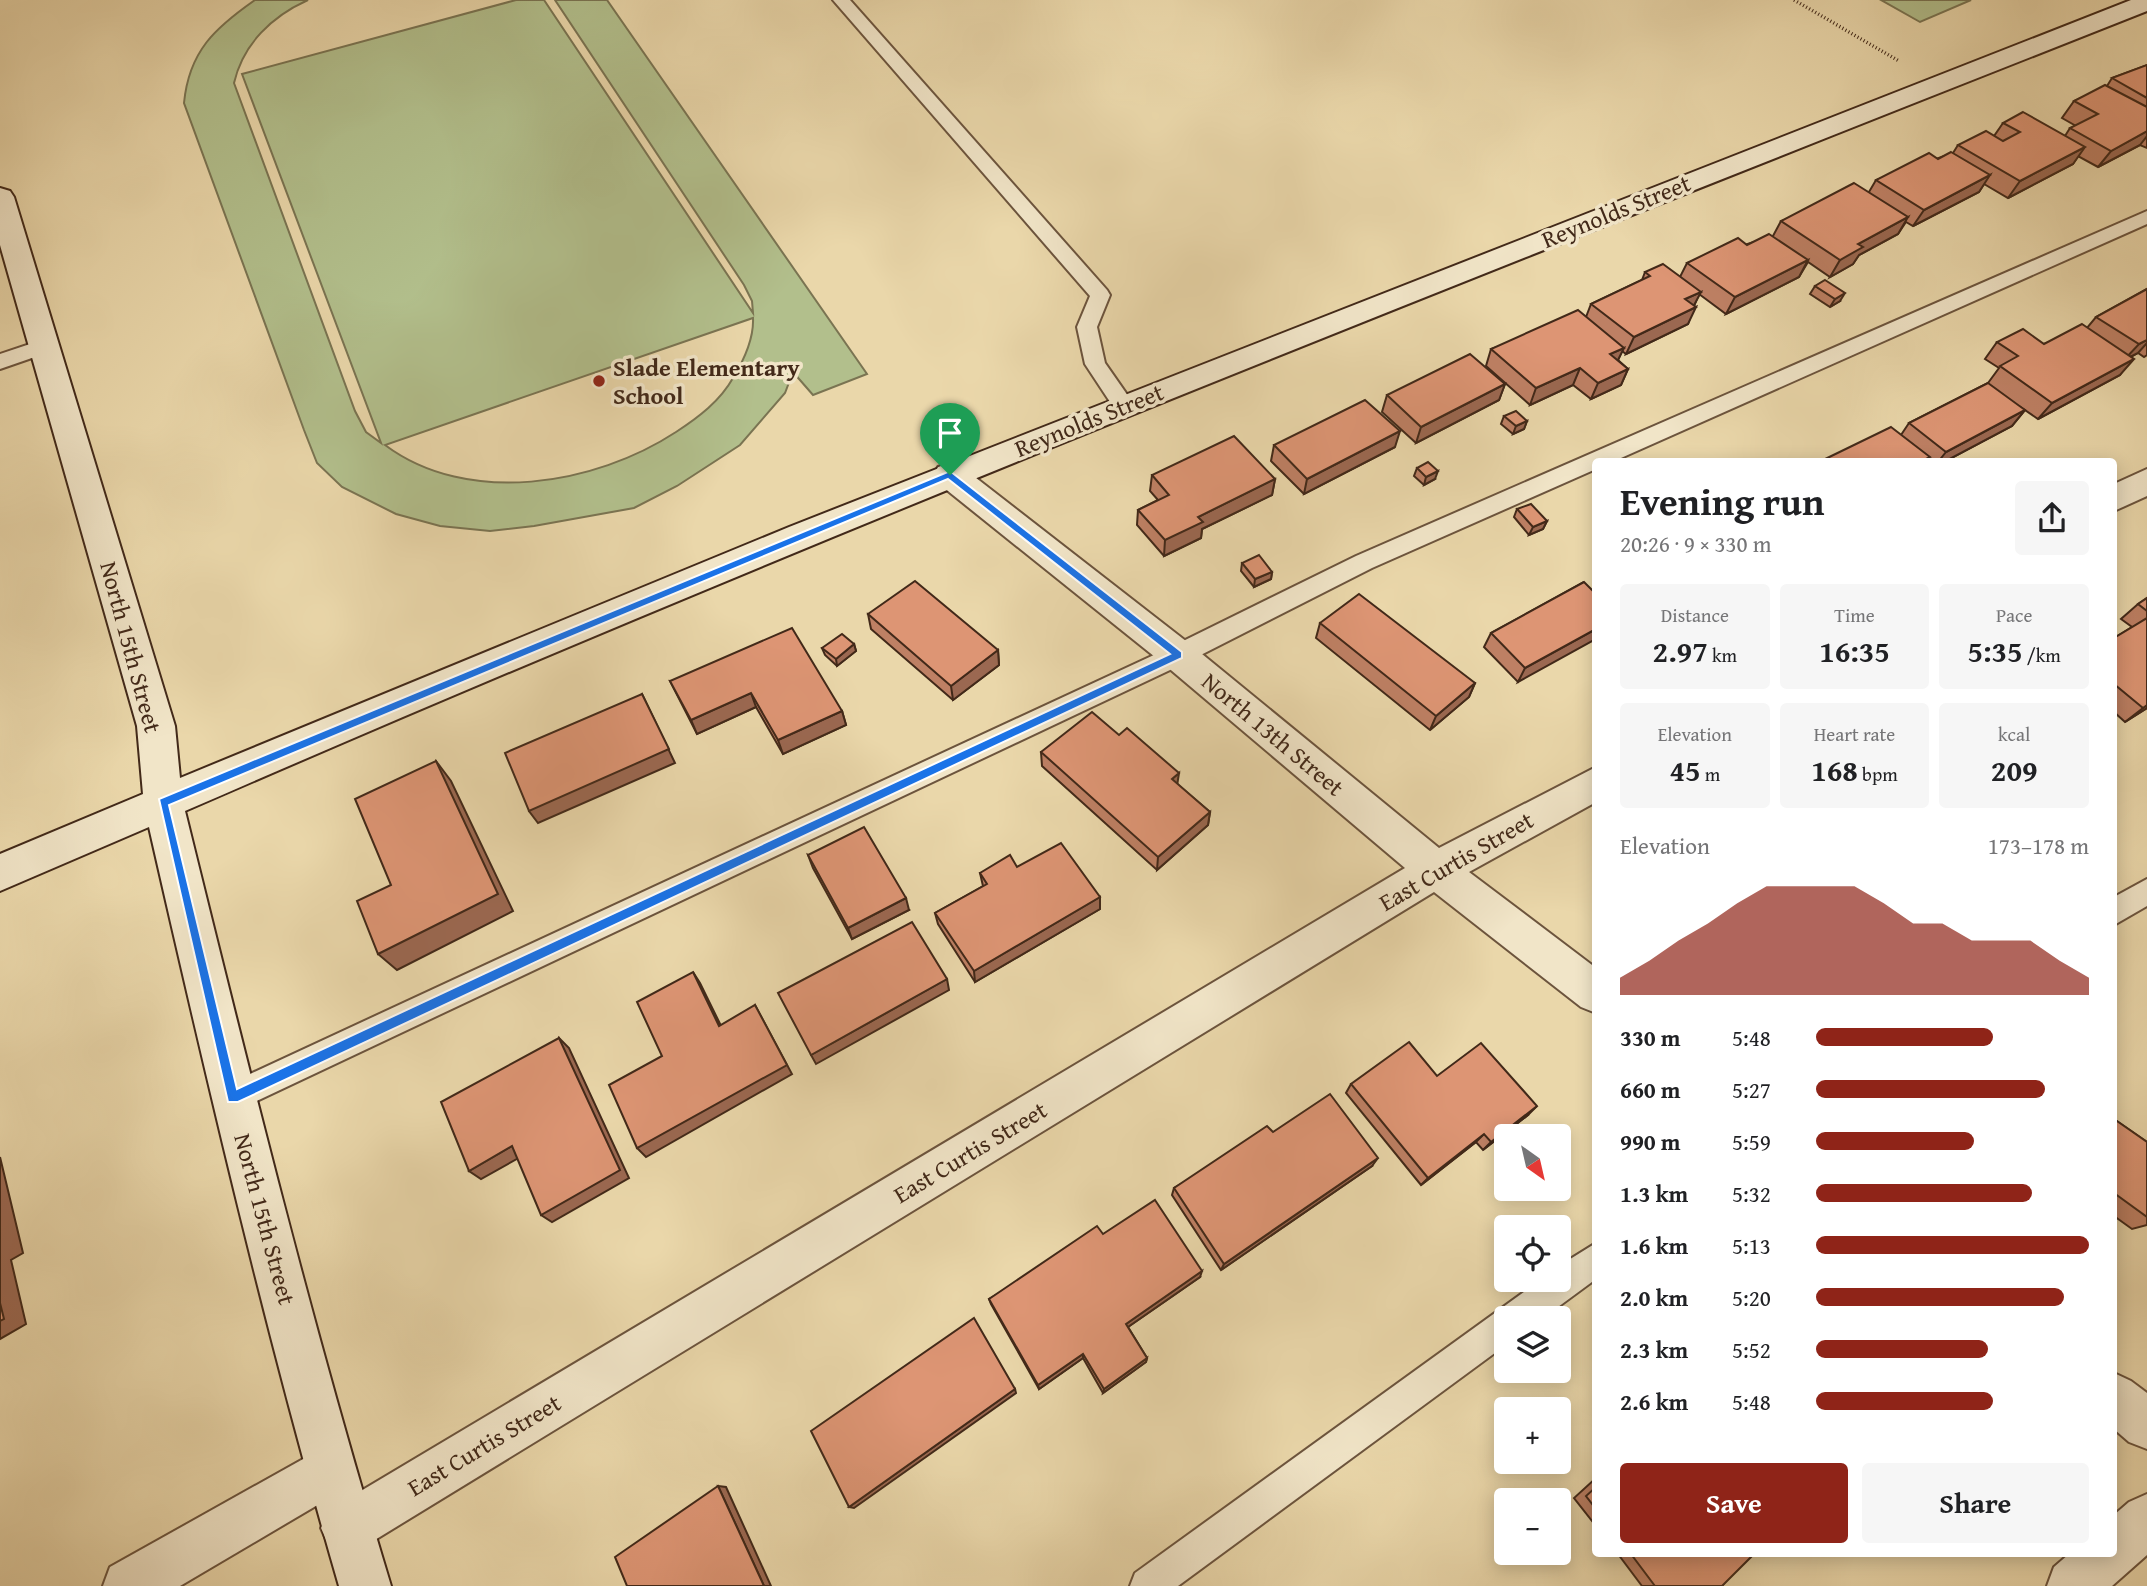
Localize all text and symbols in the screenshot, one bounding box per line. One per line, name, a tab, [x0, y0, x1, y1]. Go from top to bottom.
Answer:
street label: Reynolds Street	[1536, 165, 1696, 257]
place label: Slade Elementary School	[613, 350, 800, 413]
marker: Slade Elementary School	[591, 373, 607, 389]
street label: Reynolds Street	[1009, 374, 1169, 466]
pin	[920, 403, 980, 475]
icon: arrive	[931, 414, 969, 452]
text: Evening run	[1620, 473, 1824, 529]
button: share	[2015, 481, 2089, 555]
text: 20:26 · 9 × 330 m	[1620, 527, 1772, 560]
street label: North 15th Street	[91, 557, 171, 737]
text: Distance	[1661, 601, 1729, 629]
text: Time	[1834, 601, 1875, 629]
text: Pace	[1996, 601, 2032, 629]
text: 2.97	[1653, 629, 1708, 673]
text: 16:35	[1819, 629, 1890, 673]
text: 5:35	[1967, 629, 2023, 673]
text: km	[1708, 641, 1737, 669]
text: /km	[2023, 641, 2061, 669]
street label: North 13th Street	[1194, 664, 1352, 804]
text: Elevation	[1658, 720, 1732, 748]
text: Heart rate	[1814, 720, 1895, 748]
text: kcal	[1998, 720, 2030, 748]
text: 45	[1669, 748, 1701, 792]
text: 168	[1811, 748, 1858, 792]
text: 209	[1991, 748, 2037, 792]
text: m	[1701, 760, 1720, 788]
text: bpm	[1858, 760, 1898, 788]
street label: East Curtis Street	[1372, 802, 1540, 920]
text: Elevation	[1620, 829, 1710, 862]
text: 173–178 m	[1988, 829, 2089, 862]
text: 330 m	[1620, 1021, 1681, 1054]
text: 5:48	[1732, 1021, 1771, 1054]
text: 660 m	[1620, 1073, 1681, 1106]
text: 5:27	[1732, 1073, 1771, 1106]
street label: East Curtis Street	[887, 1092, 1054, 1212]
north arrow	[1494, 1124, 1572, 1200]
map controls	[1494, 1124, 1571, 1565]
text: 990 m	[1620, 1125, 1681, 1158]
text: 5:59	[1732, 1125, 1771, 1158]
street label: North 15th Street	[225, 1129, 305, 1309]
text: 1.3 km	[1620, 1177, 1688, 1210]
text: 5:32	[1732, 1177, 1771, 1210]
button: locate	[1494, 1215, 1571, 1292]
text: 1.6 km	[1620, 1229, 1688, 1262]
text: 5:13	[1732, 1229, 1771, 1262]
text: 2.0 km	[1620, 1281, 1688, 1314]
text: 5:20	[1732, 1281, 1771, 1314]
button: layers	[1494, 1306, 1571, 1383]
text: 2.3 km	[1620, 1333, 1688, 1366]
text: 5:52	[1732, 1333, 1771, 1366]
street label: East Curtis Street	[401, 1385, 568, 1505]
text: 2.6 km	[1620, 1385, 1688, 1418]
text: 5:48	[1732, 1385, 1771, 1418]
button: +	[1494, 1397, 1571, 1474]
button: Save	[1620, 1463, 1848, 1543]
button: Share	[1862, 1463, 2089, 1543]
button: −	[1494, 1488, 1571, 1565]

